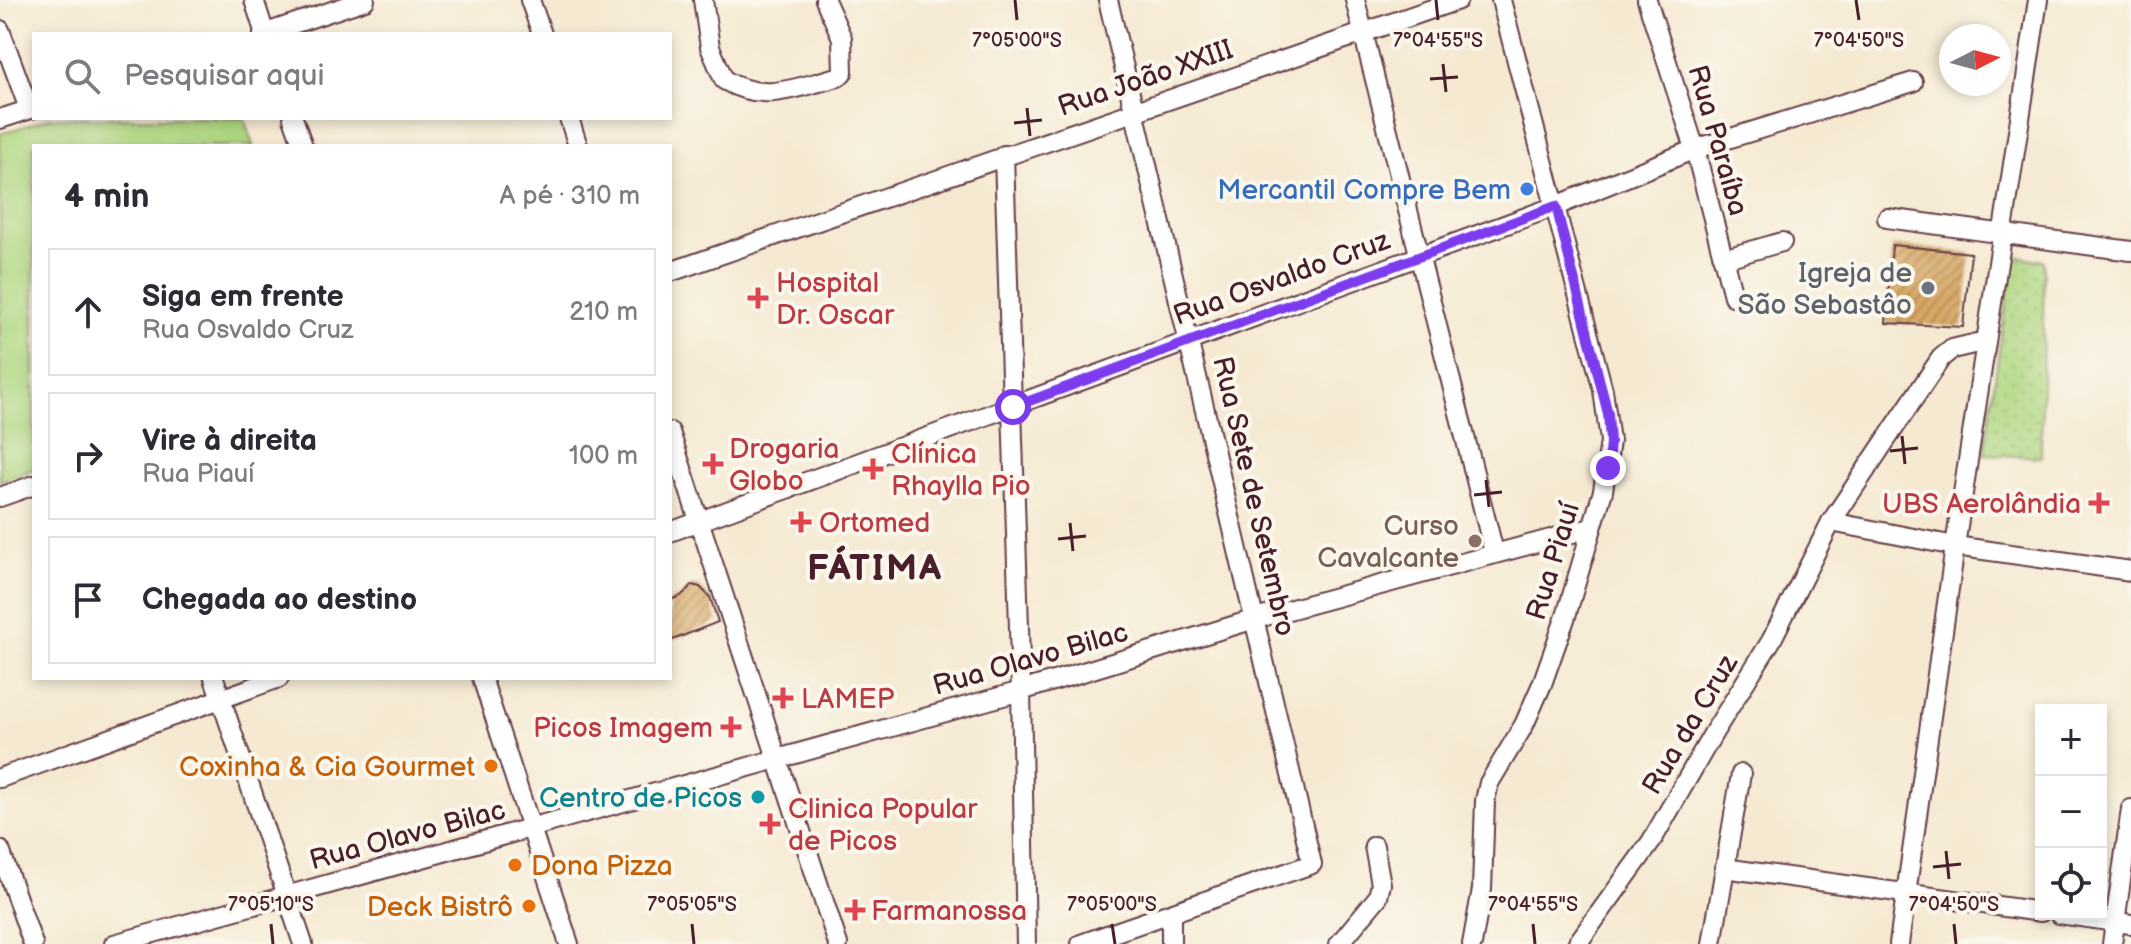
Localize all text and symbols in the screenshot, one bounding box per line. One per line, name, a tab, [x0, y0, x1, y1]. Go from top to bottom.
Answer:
north arrow	[1939, 24, 2011, 96]
text: 7°05'00"S	[972, 29, 1062, 53]
text: 7°04'55"S	[1393, 29, 1483, 53]
text: 7°04'50"S	[1814, 29, 1904, 53]
search box	[32, 32, 672, 120]
street label: Rua João XXIII	[1054, 33, 1237, 124]
icon: search	[60, 54, 104, 98]
text: Pesquisar aqui	[124, 58, 325, 94]
street label: Rua Paraíba	[1680, 61, 1755, 219]
place label: Mercantil Compre Bem	[1217, 174, 1511, 207]
text: 4 min	[64, 176, 150, 217]
marker: Mercantil Compre Bem	[1518, 180, 1536, 198]
text: A pé · 310 m	[500, 181, 640, 212]
street label: Rua Osvaldo Cruz	[1169, 224, 1395, 333]
place label: Igreja de São Sebastâo	[1738, 257, 1912, 322]
place label: Hospital Dr. Oscar	[776, 267, 895, 332]
text: Siga em frente	[142, 279, 344, 315]
marker: Igreja de São Sebastâo	[1919, 279, 1937, 297]
marker: Hospital Dr. Oscar	[747, 287, 769, 309]
icon: ahead	[66, 290, 110, 334]
text: 210 m	[569, 297, 638, 328]
text: Rua Osvaldo Cruz	[142, 315, 353, 346]
street label: Rua Sete de Setembro	[1205, 353, 1302, 639]
route start	[995, 389, 1031, 425]
text: Vire à direita	[142, 423, 317, 459]
place label: Drogaria Globo	[729, 433, 839, 498]
icon: right	[66, 434, 110, 478]
place label: Clínica Rhaylla Pio	[891, 438, 1031, 503]
text: 100 m	[569, 441, 638, 472]
route end	[1590, 450, 1626, 486]
marker: Drogaria Globo	[704, 455, 722, 473]
marker: Clínica Rhaylla Pio	[862, 458, 884, 480]
text: Rua Piauí	[142, 459, 255, 490]
place label: UBS Aerolândia	[1882, 488, 2081, 521]
marker: UBS Aerolândia	[2088, 492, 2110, 514]
street label: Rua Piauí	[1520, 498, 1587, 624]
place label: Ortomed	[819, 507, 930, 540]
place label: Curso Cavalcante	[1317, 510, 1459, 575]
marker: Ortomed	[790, 511, 812, 533]
marker: Curso Cavalcante	[1466, 532, 1484, 550]
district label: FÁTIMA	[807, 545, 943, 591]
icon: arrive	[66, 578, 110, 622]
text: Chegada ao destino	[142, 582, 417, 618]
street label: Rua Olavo Bilac	[929, 616, 1132, 703]
street label: Rua da Cruz	[1636, 648, 1745, 801]
place label: LAMEP	[801, 683, 895, 716]
marker: LAMEP	[772, 687, 794, 709]
map controls	[2035, 704, 2107, 920]
button: +	[2035, 704, 2107, 776]
place label: Picos Imagem	[533, 712, 713, 745]
marker: Picos Imagem	[720, 716, 742, 738]
place label: Coxinha & Cia Gourmet	[179, 751, 475, 784]
marker: Coxinha & Cia Gourmet	[482, 757, 500, 775]
button: −	[2035, 776, 2107, 848]
place label: Centro de Picos	[539, 782, 742, 815]
marker: Centro de Picos	[749, 788, 767, 806]
street label: Rua Olavo Bilac	[306, 793, 509, 877]
place label: Clinica Popular de Picos	[788, 793, 978, 858]
marker: Clinica Popular de Picos	[759, 813, 781, 835]
button: locate	[2035, 848, 2107, 920]
place label: Dona Pizza	[531, 850, 673, 883]
marker: Dona Pizza	[506, 856, 524, 874]
place label: Deck Bistrô	[367, 891, 513, 924]
text: 7°05'10"S	[228, 893, 314, 917]
text: 7°05'05"S	[647, 893, 737, 917]
text: 7°05'00"S	[1067, 893, 1157, 917]
text: 7°04'55"S	[1488, 893, 1578, 917]
text: 7°04'50"S	[1909, 893, 1999, 917]
place label: Farmanossa	[871, 895, 1027, 928]
marker: Deck Bistrô	[520, 897, 538, 915]
marker: Farmanossa	[846, 901, 864, 919]

